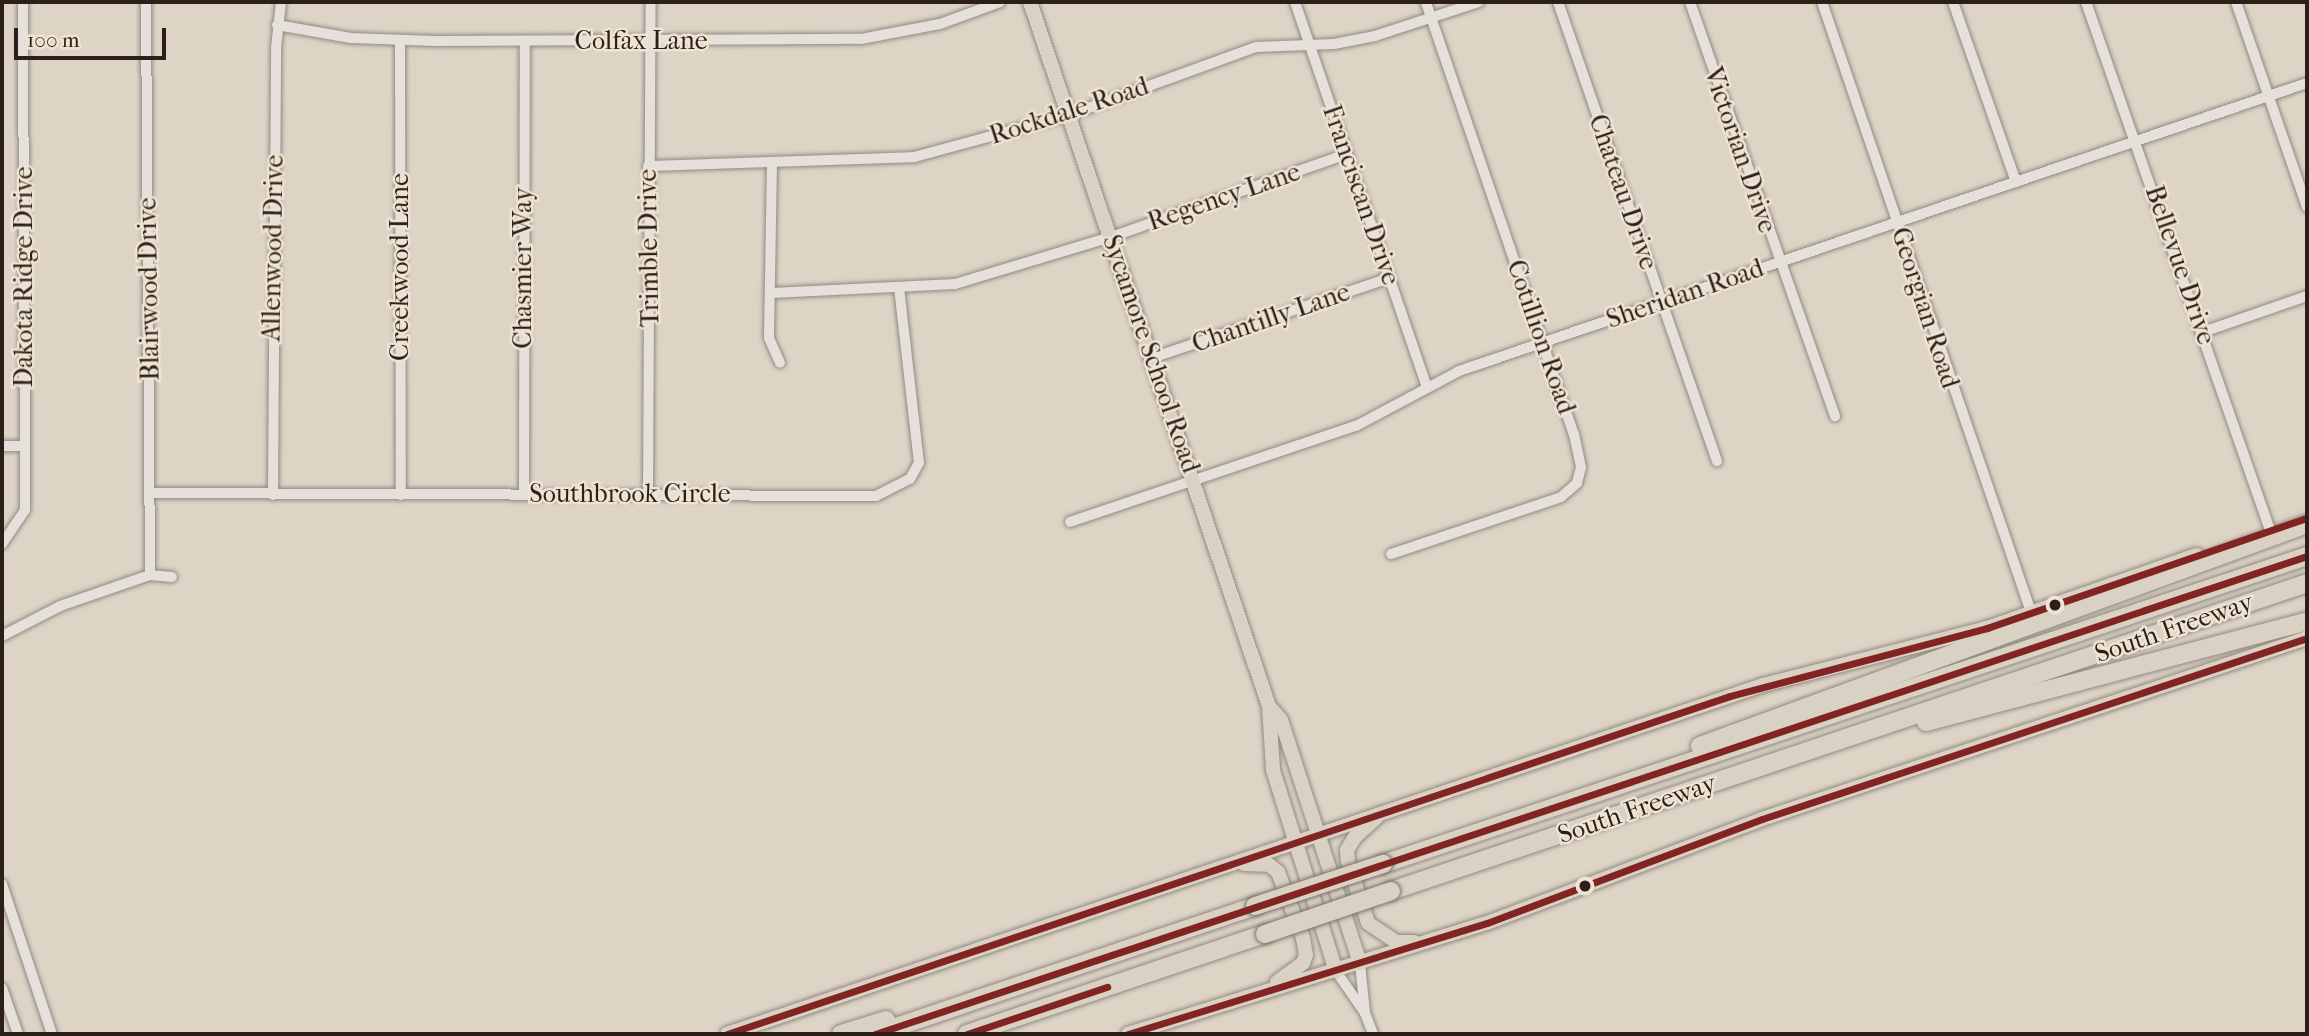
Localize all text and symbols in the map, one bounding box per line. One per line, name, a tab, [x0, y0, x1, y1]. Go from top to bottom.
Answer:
scale bar	[18, 14, 170, 58]
street label: Colfax Lane	[574, 25, 708, 57]
text: 100 m	[27, 28, 80, 52]
street label: Victorian Drive	[1697, 63, 1783, 237]
street label: Rockdale Road	[985, 71, 1153, 151]
street label: Franciscan Drive	[1316, 101, 1406, 289]
street label: Chateau Drive	[1582, 110, 1664, 274]
street label: Allenwood Drive	[256, 154, 290, 342]
street label: Regency Lane	[1144, 156, 1304, 238]
street label: Dakota Ridge Drive	[8, 166, 40, 388]
street label: Trimble Drive	[632, 169, 666, 327]
street label: Creekwood Lane	[384, 173, 416, 361]
street label: Bellevue Drive	[2138, 181, 2222, 349]
street label: Chasmier Way	[507, 187, 539, 349]
street label: Blairwood Drive	[132, 197, 166, 381]
street label: Georgian Road	[1884, 224, 1966, 392]
street label: Sycamore School Road	[1096, 231, 1206, 477]
street label: Sheridan Road	[1602, 253, 1768, 335]
street label: Cotillion Road	[1500, 256, 1582, 418]
street label: Chantilly Lane	[1188, 276, 1354, 360]
street label: Southbrook Circle	[529, 478, 731, 510]
street label: South Freeway	[2091, 586, 2257, 670]
unlabelled marker	[2048, 598, 2062, 612]
street label: South Freeway	[1554, 767, 1720, 851]
unlabelled marker	[1578, 879, 1592, 893]

